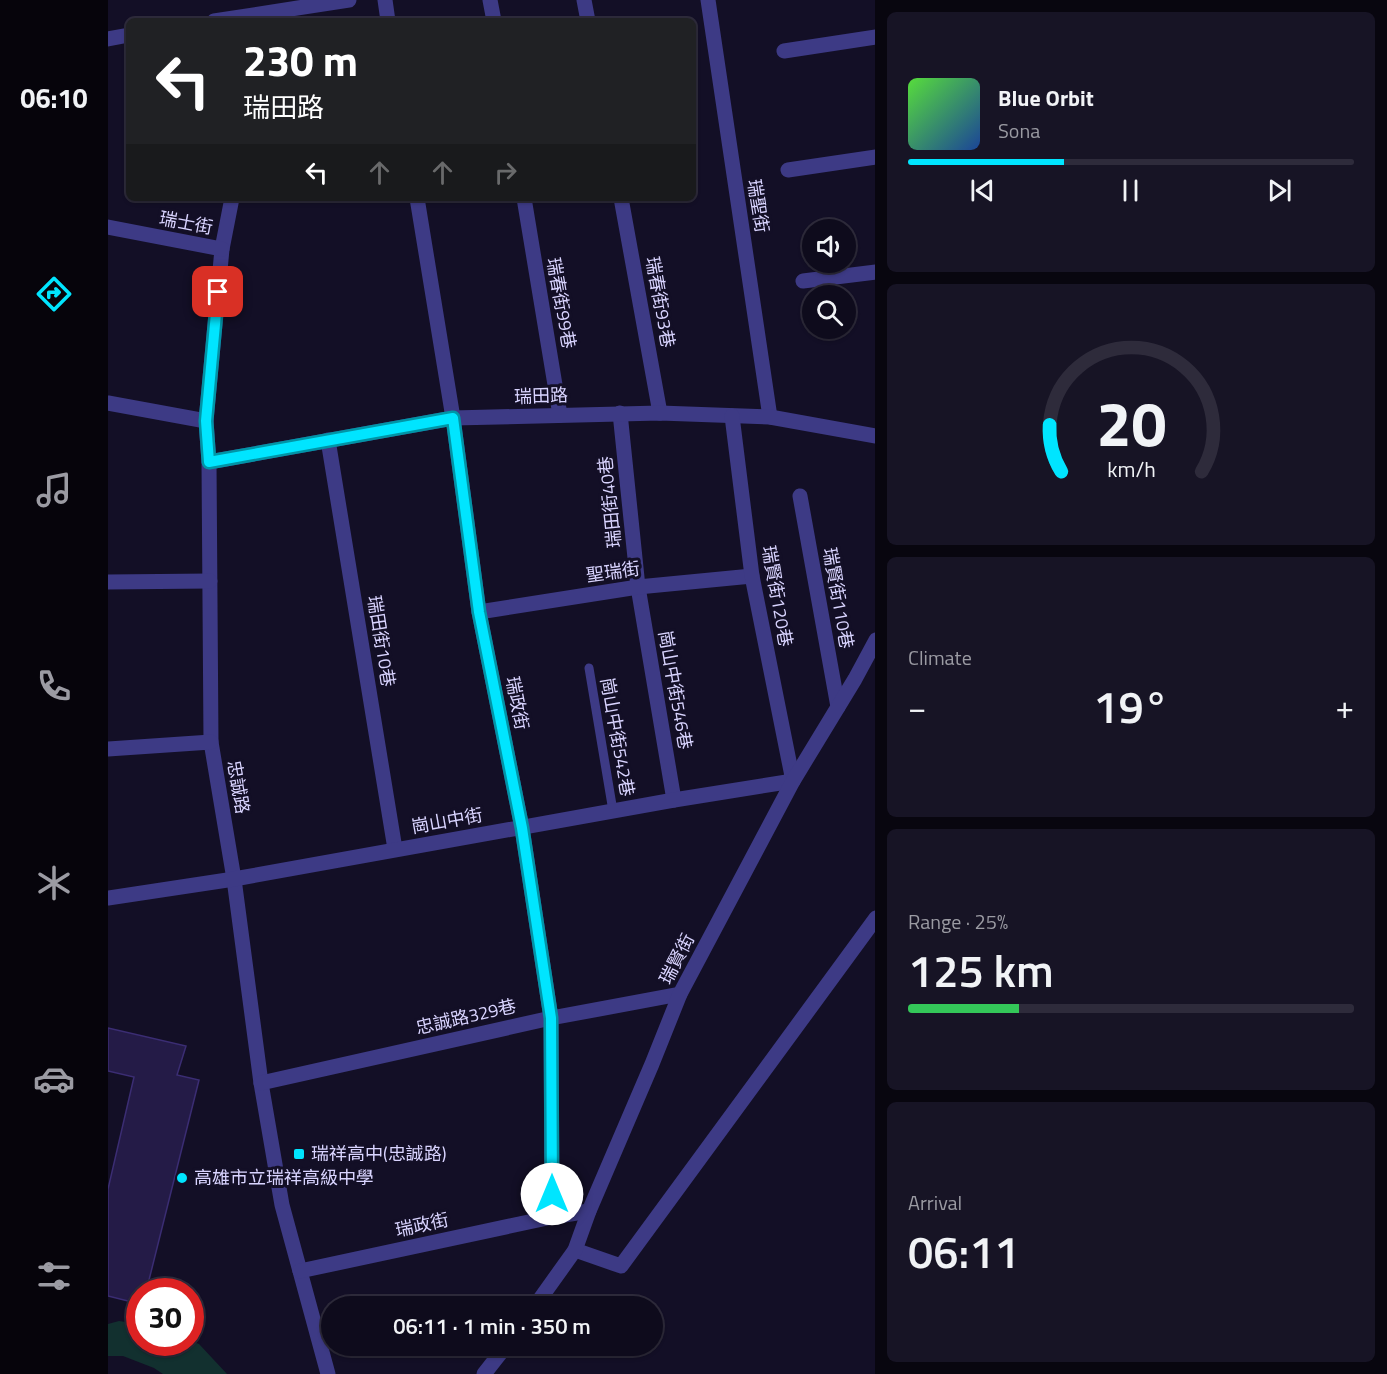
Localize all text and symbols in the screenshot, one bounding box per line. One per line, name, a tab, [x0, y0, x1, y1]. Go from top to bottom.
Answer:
text: 230 m	[243, 28, 358, 92]
icon: left	[144, 42, 222, 120]
text: 06:10	[20, 77, 88, 118]
text: Blue Orbit	[998, 81, 1094, 115]
text: 瑞田路	[243, 86, 324, 127]
text: Sona	[998, 115, 1040, 146]
icon: left	[300, 156, 333, 189]
icon: ahead	[363, 156, 396, 189]
icon: ahead	[426, 156, 459, 189]
icon: right	[489, 156, 522, 189]
icon: previous	[966, 174, 999, 207]
icon: pause	[1114, 174, 1147, 207]
icon: next	[1263, 174, 1296, 207]
street label: 瑞聖街	[741, 177, 776, 235]
street label: 瑞士街	[157, 204, 215, 241]
map controls	[802, 219, 856, 339]
button: sound	[802, 219, 856, 273]
street label: 瑞春街93巷	[639, 254, 682, 350]
street label: 瑞春街99巷	[540, 255, 583, 351]
pin	[192, 266, 243, 317]
icon: directions	[33, 273, 75, 315]
icon: arrive	[201, 275, 234, 308]
button: search	[802, 285, 856, 339]
text: 20	[1096, 375, 1166, 470]
street label: 瑞田路	[514, 381, 568, 410]
text: km/h	[1107, 453, 1155, 485]
street label: 瑞田街40巷	[591, 455, 628, 549]
icon: music	[33, 469, 75, 511]
street label: 瑞賢街120巷	[755, 543, 800, 649]
street label: 瑞賢街110巷	[816, 545, 861, 651]
street label: 聖瑞街	[584, 554, 642, 589]
street label: 瑞田街10巷	[361, 593, 402, 689]
street label: 崗山中街546巷	[652, 628, 699, 751]
text: Climate	[908, 642, 972, 673]
icon: phone	[33, 665, 75, 707]
text: 19°	[1093, 672, 1169, 740]
street label: 瑞政街	[499, 674, 536, 732]
street label: 崗山中街542巷	[594, 675, 641, 798]
text: −	[908, 682, 926, 732]
text: +	[1336, 682, 1354, 732]
street label: 忠誠路	[221, 758, 256, 816]
street label: 崗山中街	[409, 801, 485, 840]
icon: climate	[33, 862, 75, 904]
text: Range · 25%	[908, 906, 1008, 937]
street label: 瑞賢街	[652, 929, 701, 989]
text: 125 km	[908, 936, 1054, 1004]
street label: 忠誠路329巷	[413, 992, 519, 1041]
icon: car	[33, 1058, 75, 1100]
place label: 瑞祥高中(忠誠路)	[311, 1140, 447, 1167]
marker: 瑞祥高中(忠誠路)	[292, 1147, 306, 1161]
position arrow	[520, 1162, 584, 1226]
place label: 高雄市立瑞祥高級中學	[194, 1164, 374, 1191]
marker: 高雄市立瑞祥高級中學	[175, 1171, 189, 1185]
text: Arrival	[908, 1187, 962, 1218]
street label: 瑞政街	[393, 1206, 451, 1243]
text: 06:11	[908, 1217, 1020, 1285]
icon: filters	[33, 1255, 75, 1297]
speed limit sign: 30	[126, 1278, 204, 1356]
text: 06:11 · 1 min · 350 m	[393, 1309, 591, 1343]

